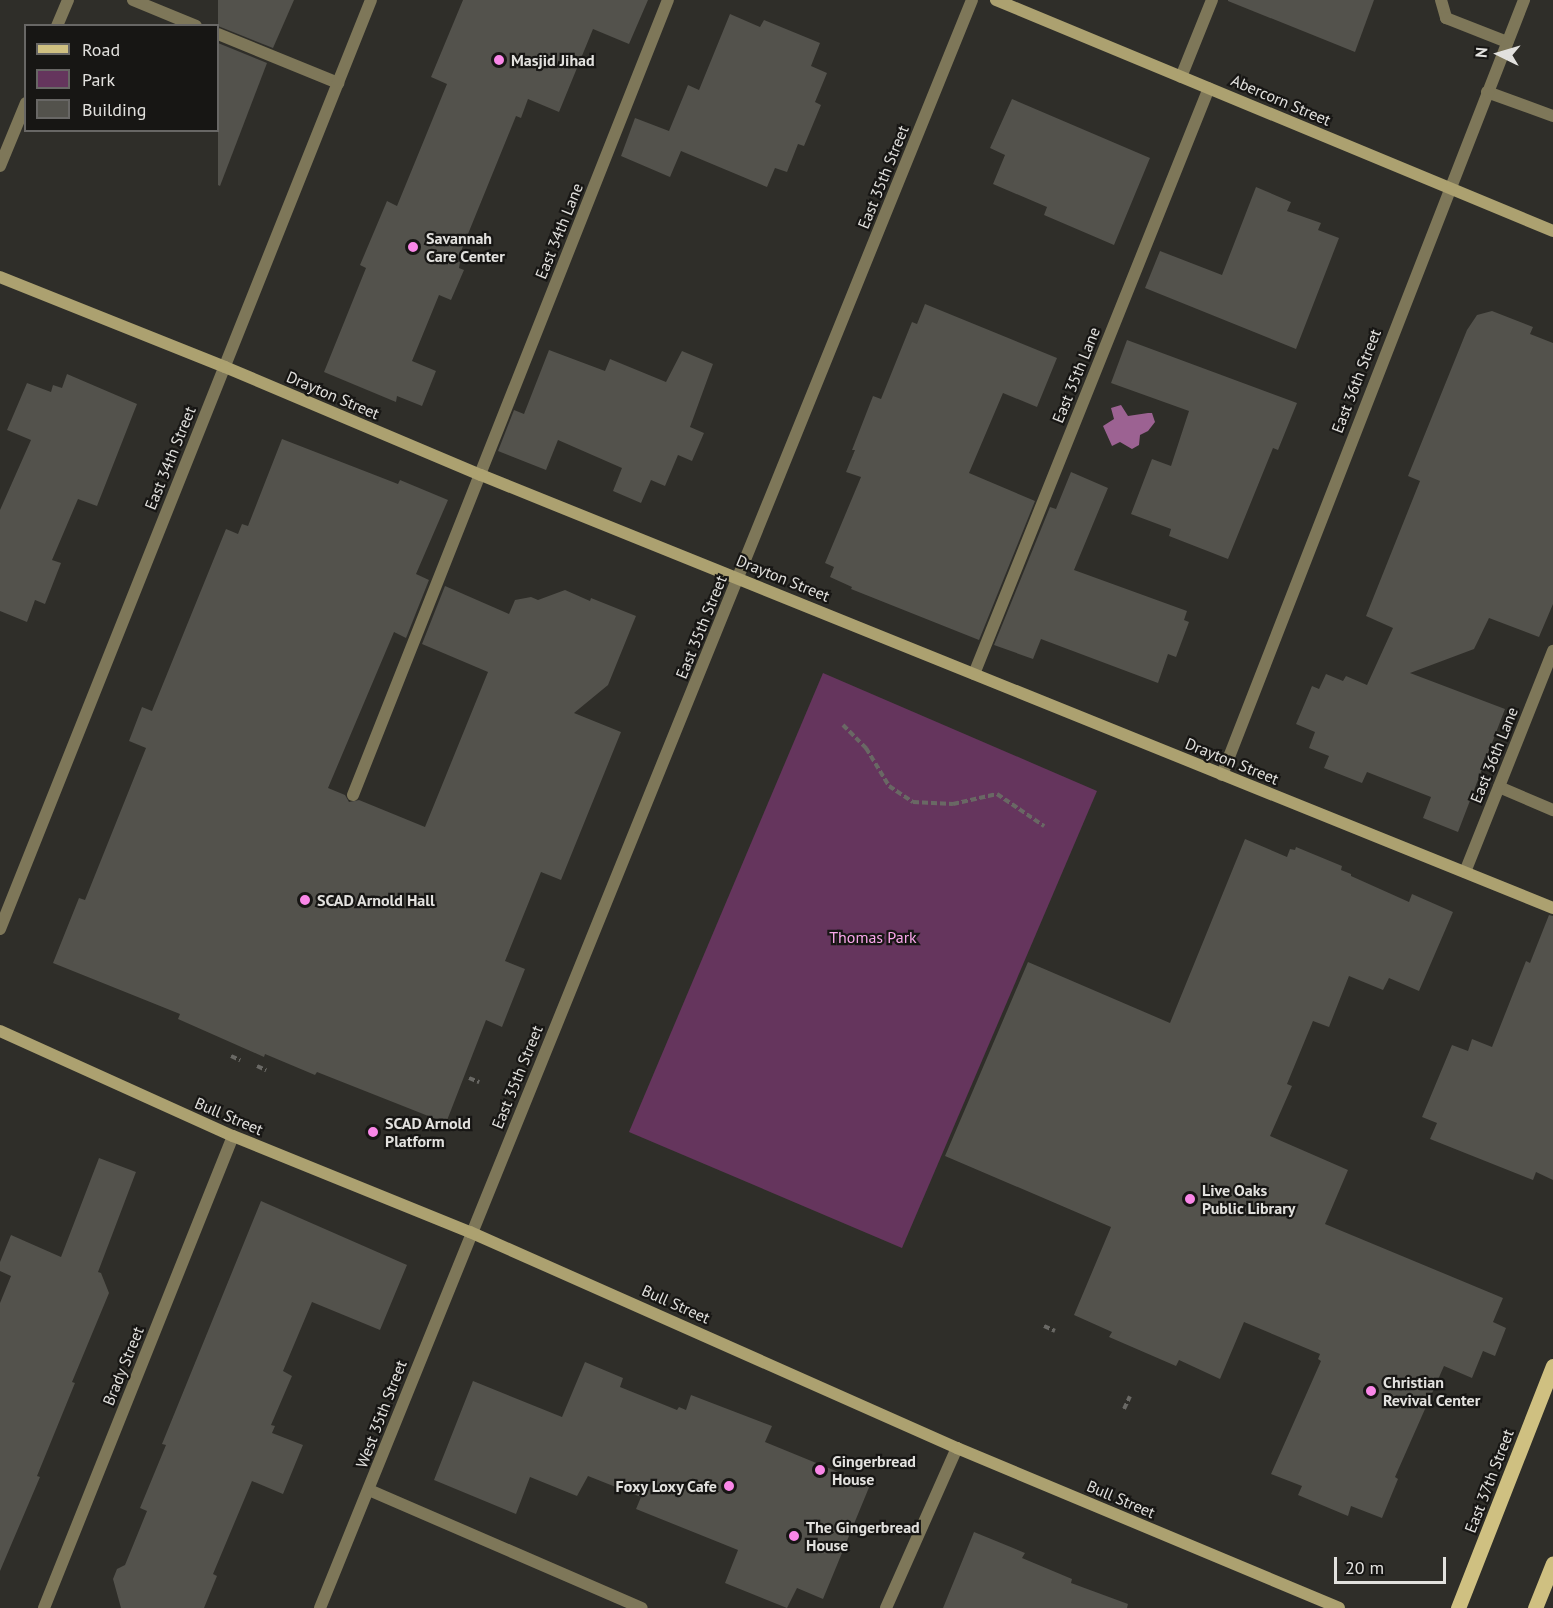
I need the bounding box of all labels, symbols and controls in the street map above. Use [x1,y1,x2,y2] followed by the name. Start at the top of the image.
[24,24,219,132] legend
[1469,24,1529,84] north arrow
[82,38,120,61] text: Road
[1471,46,1491,59] text: N
[511,50,595,70] place label: Masjid Jihad
[492,53,506,67] marker: Masjid Jihad
[82,68,115,91] text: Park
[1228,70,1334,130] street label: Abercorn Street
[82,98,146,121] text: Building
[854,123,912,231] street label: East 35th Street
[531,180,587,282] street label: East 34th Lane
[426,228,505,266] place label: Savannah Care Center
[404,238,422,256] marker: Savannah Care Center
[1048,324,1104,426] street label: East 35th Lane
[1327,326,1385,436] street label: East 36th Street
[284,367,382,423] street label: Drayton Street
[141,404,199,512] street label: East 34th Street
[734,551,832,605] street label: Drayton Street
[672,573,730,681] street label: East 35th Street
[1466,704,1522,806] street label: East 36th Lane
[1183,734,1281,788] street label: Drayton Street
[317,890,436,910] place label: SCAD Arnold Hall
[298,893,312,907] marker: SCAD Arnold Hall
[829,927,917,947] park label: Thomas Park
[488,1023,546,1131] street label: East 35th Street
[192,1093,266,1139] street label: Bull Street
[385,1113,472,1151] place label: SCAD Arnold Platform
[366,1125,380,1139] marker: SCAD Arnold Platform
[1202,1180,1296,1218] place label: Live Oaks Public Library
[1183,1192,1197,1206] marker: Live Oaks Public Library
[639,1280,713,1328] street label: Bull Street
[98,1323,148,1409] street label: Brady Street
[352,1357,410,1471] street label: West 35th Street
[1383,1372,1480,1410] place label: Christian Revival Center
[1364,1384,1378,1398] marker: Christian Revival Center
[1460,1427,1518,1535] street label: East 37th Street
[832,1451,916,1489] place label: Gingerbread House
[813,1463,827,1477] marker: Gingerbread House
[614,1476,717,1496] place label: Foxy Loxy Cafe
[1084,1476,1158,1522] street label: Bull Street
[722,1479,736,1493] marker: Foxy Loxy Cafe
[806,1517,920,1555] place label: The Gingerbread House
[787,1529,801,1543] marker: The Gingerbread House
[1337,1545,1450,1583] scale bar
[1345,1556,1384,1579] text: 20 m

